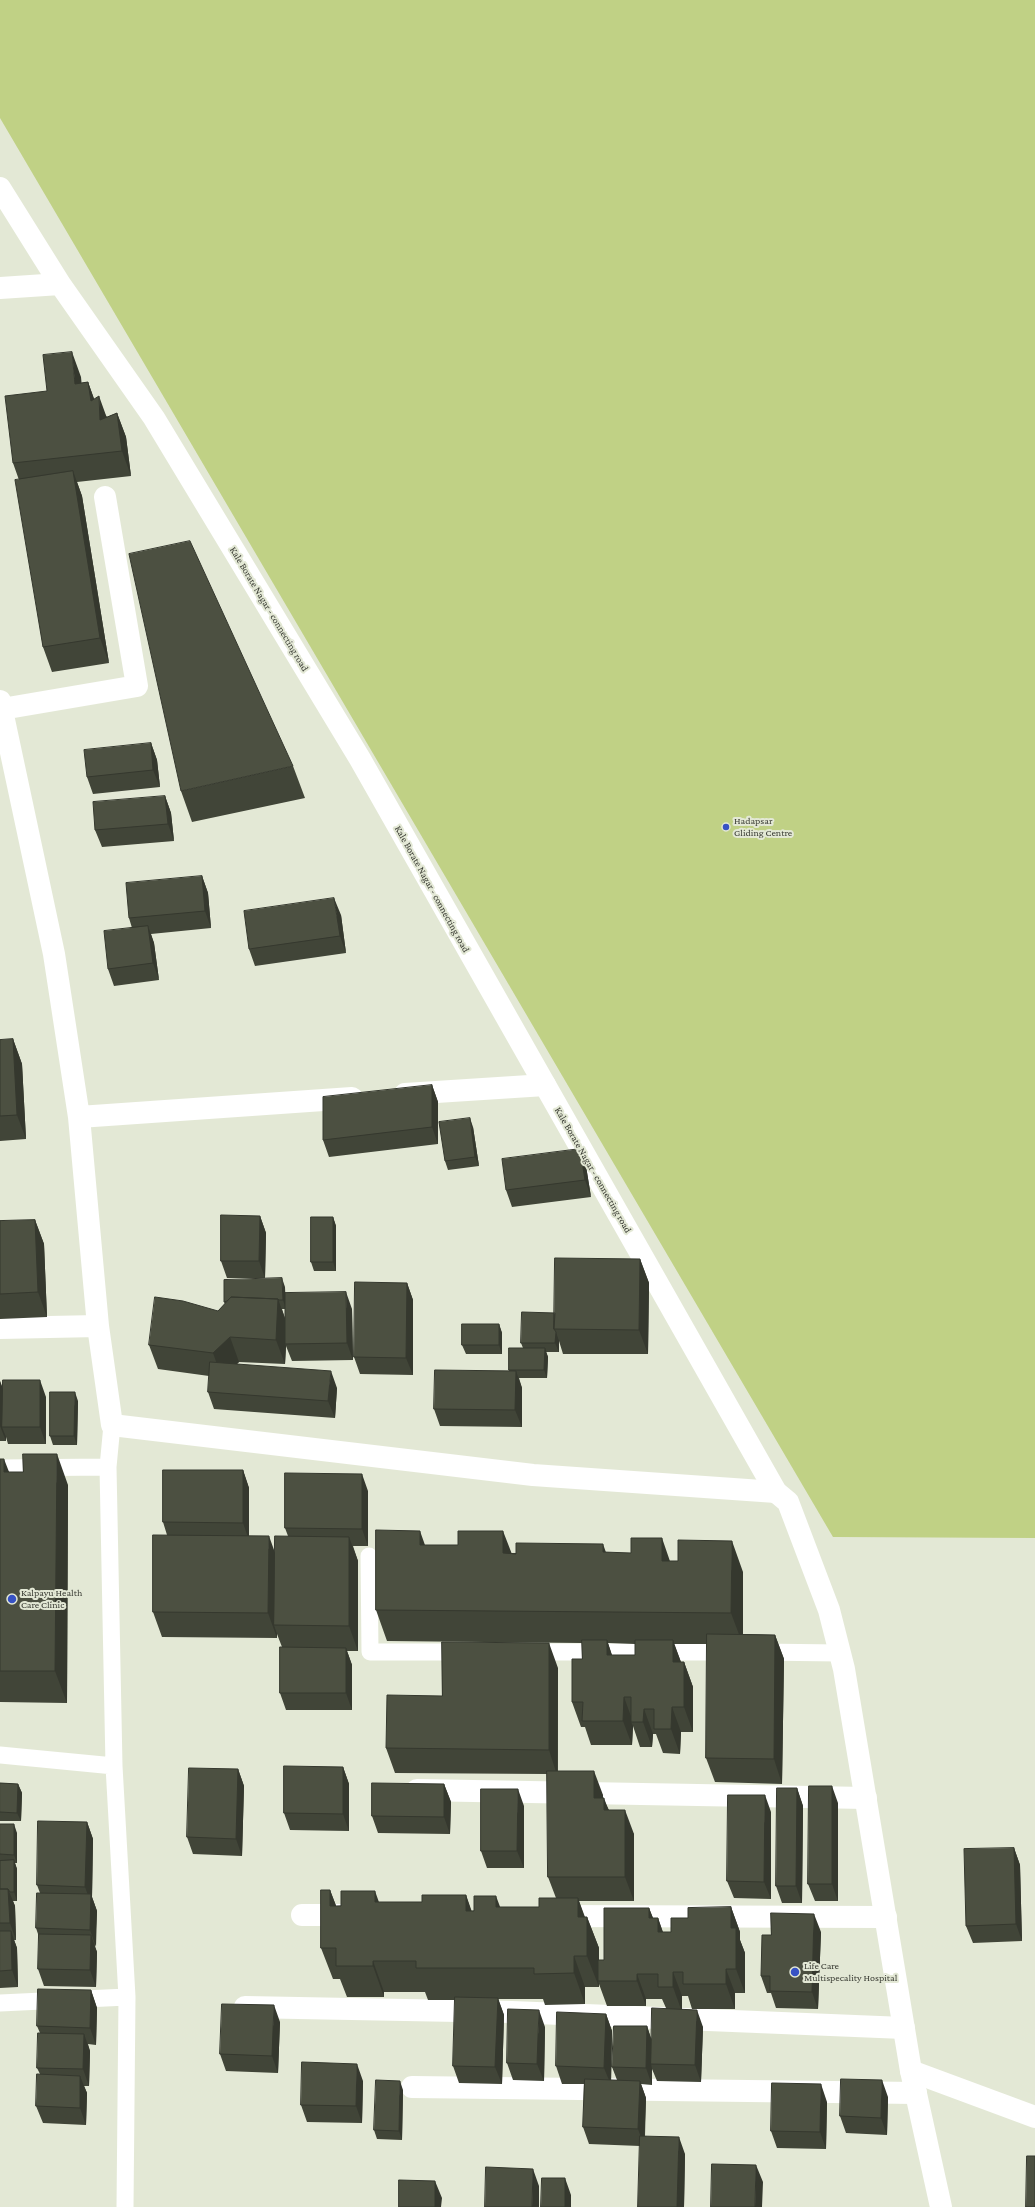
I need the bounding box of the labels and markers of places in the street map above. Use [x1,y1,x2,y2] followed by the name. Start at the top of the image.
[734,815,792,838] place label: Hadapsar Gliding Centre
[721,822,731,832] marker: Hadapsar Gliding Centre
[21,1587,82,1610] place label: Kalpayu Health Care Clinic
[6,1593,18,1605] marker: Kalpayu Health Care Clinic
[804,1960,897,1984] place label: Life Care Multispecality Hospital
[789,1966,801,1978] marker: Life Care Multispecality Hospital

